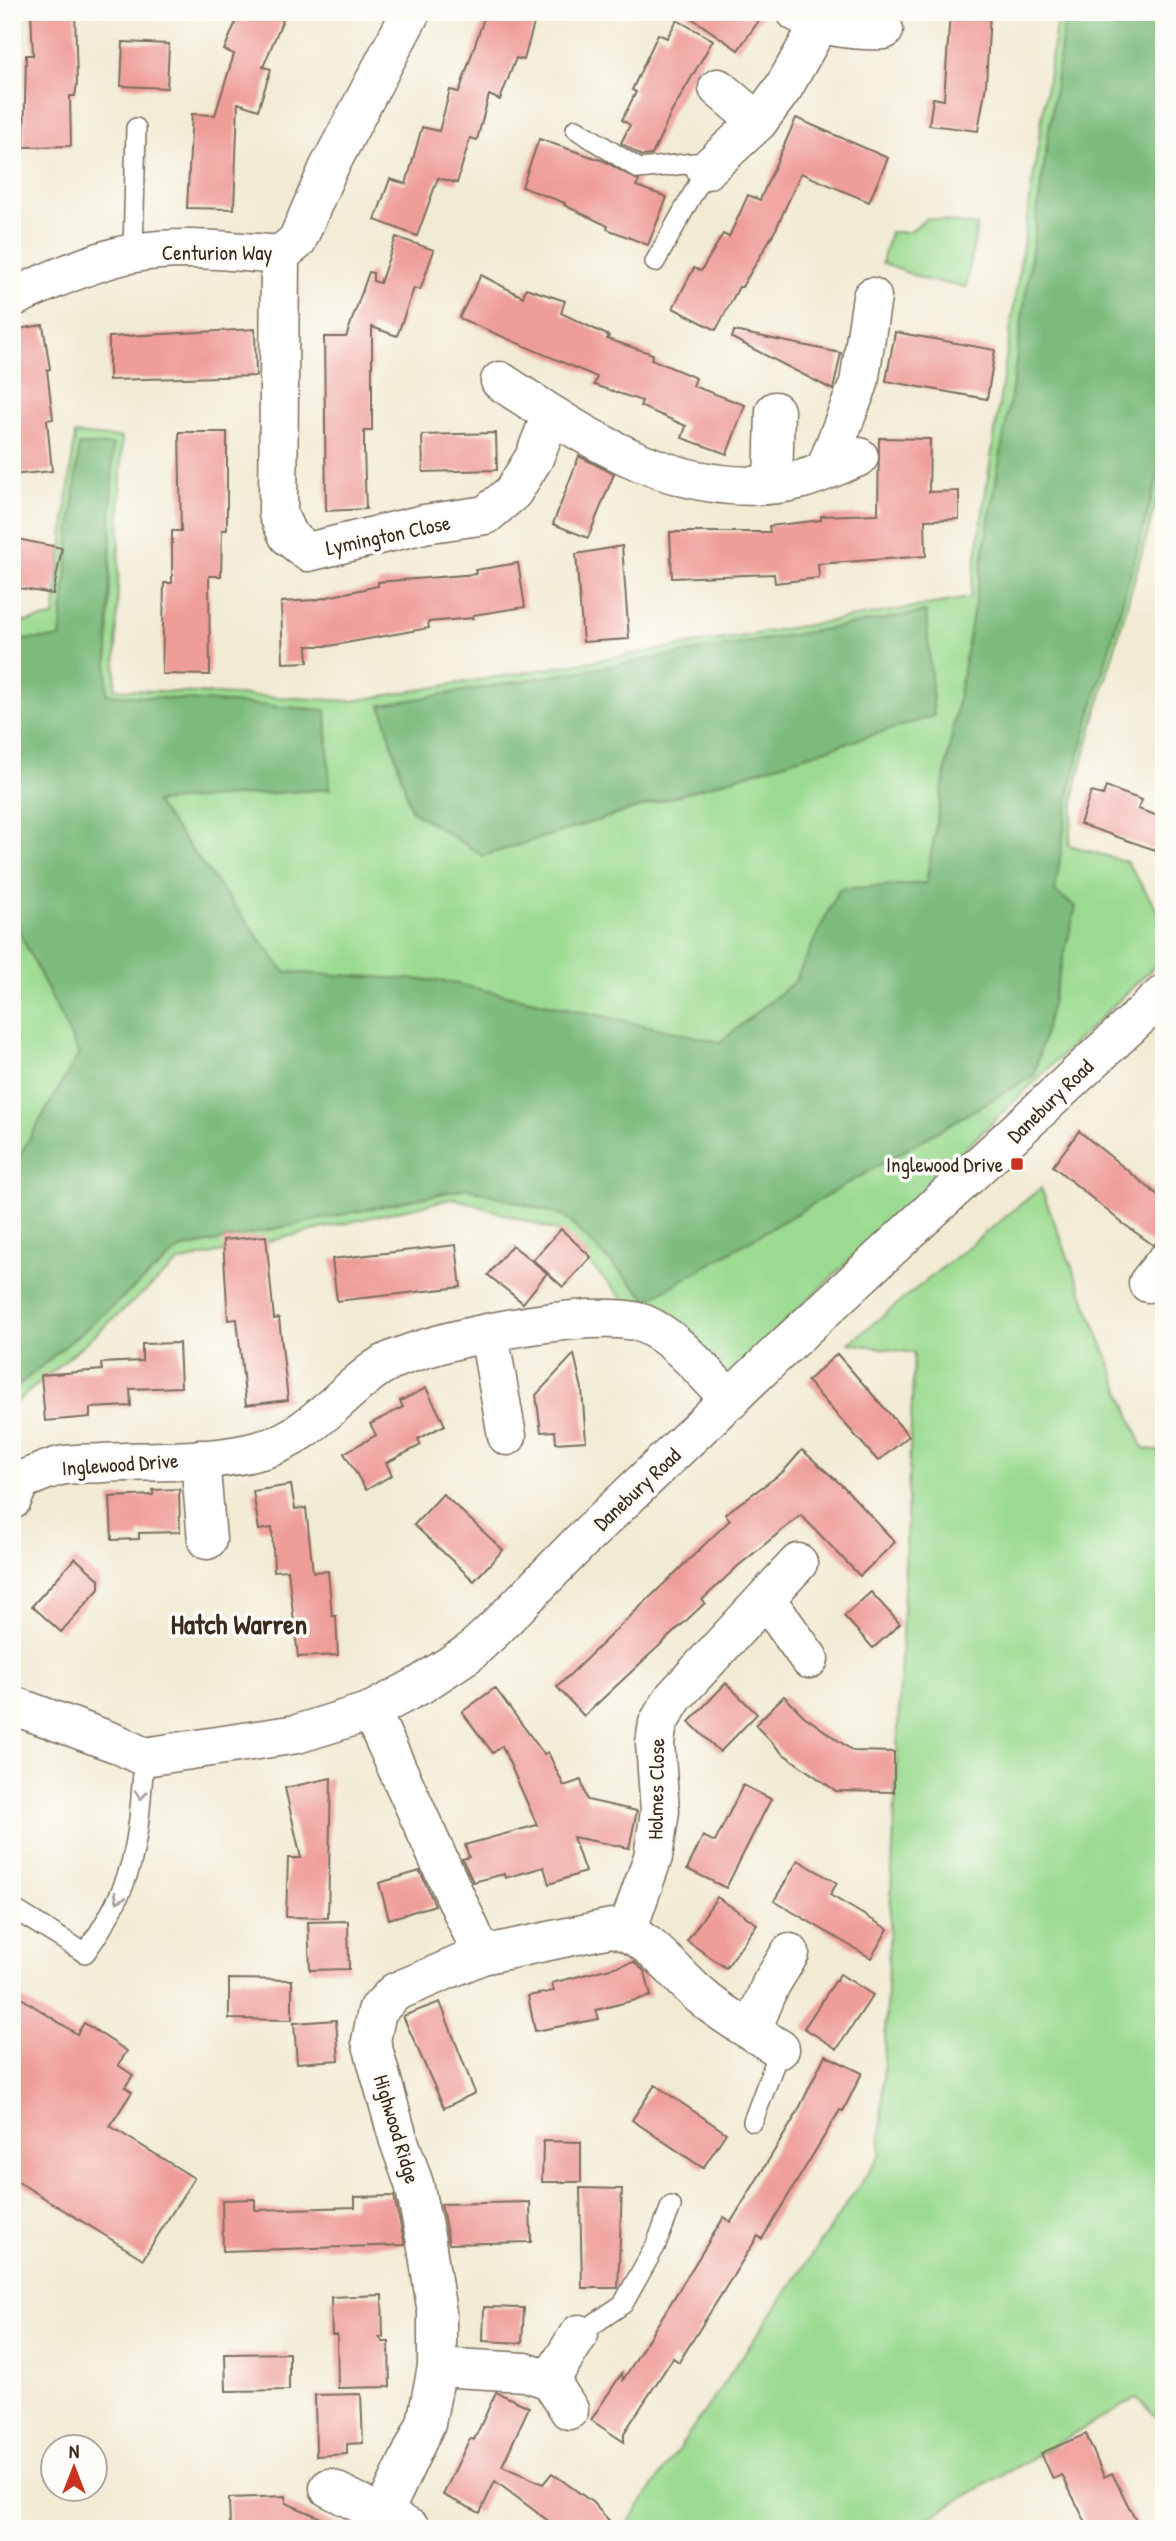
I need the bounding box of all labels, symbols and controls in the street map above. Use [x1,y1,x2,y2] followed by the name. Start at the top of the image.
[162,238,272,267] street label: Centurion Way
[323,508,453,562] street label: Lymington Close
[1001,1053,1099,1149] street label: Danebury Road
[886,1150,1003,1179] place label: Inglewood Drive
[1009,1156,1025,1172] marker: Inglewood Drive
[587,1441,687,1537] street label: Danebury Road
[61,1445,179,1483] street label: Inglewood Drive
[171,1605,307,1643] district label: Hatch Warren
[641,1738,671,1840] street label: Holmes Close
[134,1790,149,1801] one-way arrow
[114,1891,128,1903] one-way arrow
[367,2071,427,2187] street label: Highwood Ridge
[38,2432,108,2502] north arrow
[69,2438,79,2464] text: N

